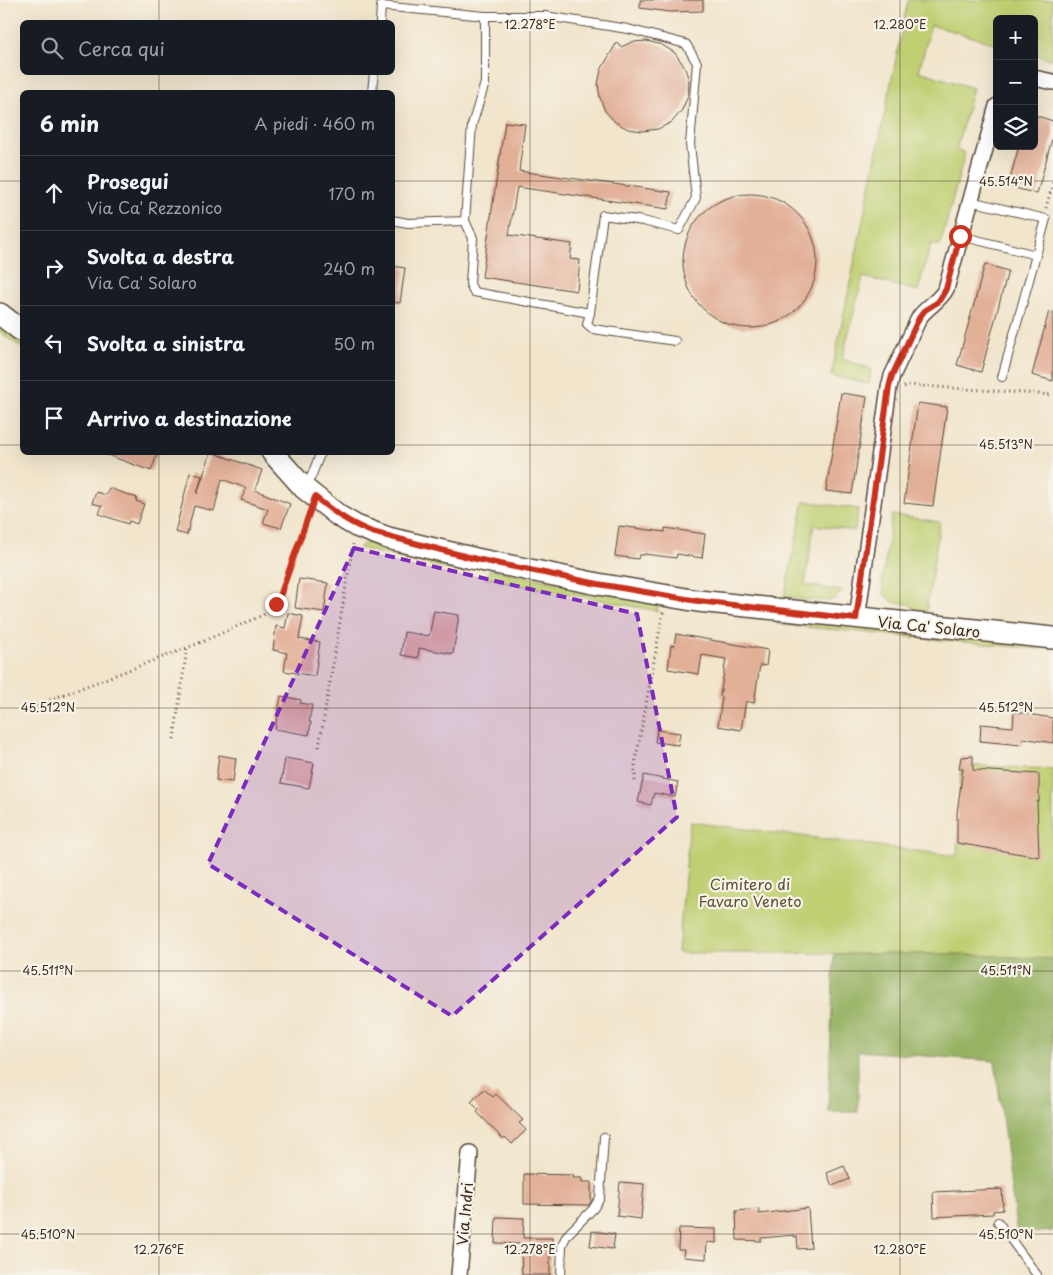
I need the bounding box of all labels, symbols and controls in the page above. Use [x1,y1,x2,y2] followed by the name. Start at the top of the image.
[504,15,556,33] text: 12.278°E
[874,15,926,33] text: 12.280°E
[993,15,1038,150] map controls
[993,15,1038,60] button: +
[20,20,395,75] search box
[38,34,66,62] icon: search
[78,34,165,62] text: Cerca qui
[993,60,1038,105] button: −
[993,105,1038,150] button: layers
[40,107,99,139] text: 6 min
[254,111,375,135] text: A piedi · 460 m
[87,167,169,195] text: Prosegui
[979,172,1033,190] text: 45.514°N
[40,179,68,207] icon: ahead
[329,181,375,205] text: 170 m
[87,195,222,219] text: Via Ca' Rezzonico
[949,225,972,248] route start
[87,242,234,270] text: Svolta a destra
[40,254,68,282] icon: right
[323,256,375,280] text: 240 m
[87,270,197,294] text: Via Ca' Solaro
[40,329,68,357] icon: left
[87,329,245,357] text: Svolta a sinistra
[334,331,375,355] text: 50 m
[40,404,68,432] icon: arrive
[87,404,292,432] text: Arrivo a destinazione
[979,435,1033,453] text: 45.513°N
[265,593,288,616] route end
[877,609,981,643] street label: Via Ca' Solaro
[21,698,75,716] text: 45.512°N
[979,698,1033,716] text: 45.512°N
[699,872,801,912] park label: Cimitero di Favaro Veneto
[23,961,73,979] text: 45.511°N
[981,961,1031,979] text: 45.511°N
[450,1182,478,1246] street label: Via Indri
[21,1225,75,1243] text: 45.510°N
[979,1225,1033,1243] text: 45.510°N
[134,1240,184,1258] text: 12.276°E
[504,1240,556,1258] text: 12.278°E
[874,1240,926,1258] text: 12.280°E

